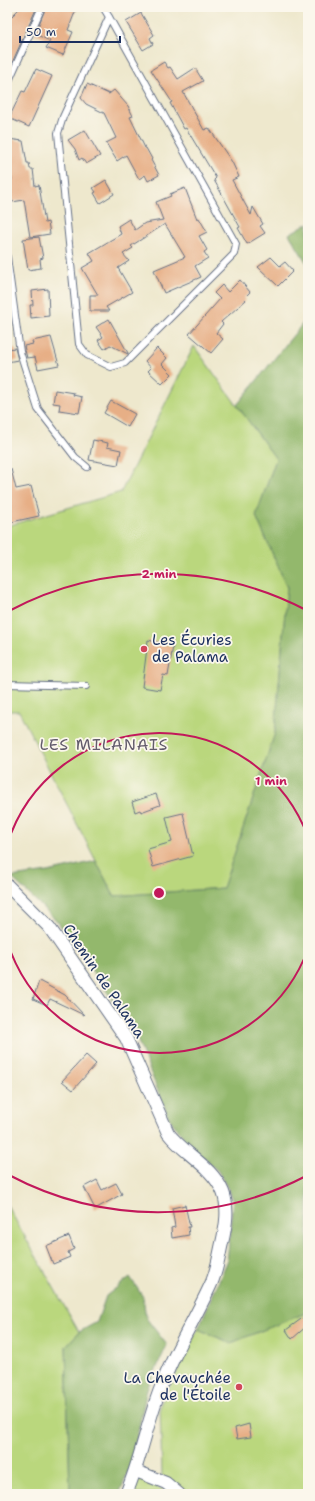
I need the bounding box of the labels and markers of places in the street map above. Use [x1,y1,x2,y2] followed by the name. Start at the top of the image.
[152,629,232,667] place label: Les Écuries de Palama
[139,644,149,654] marker: Les Écuries de Palama
[152,886,166,900] centre of rings
[123,1368,231,1405] place label: La Chevauchée de l'Étoile
[234,1382,244,1392] marker: La Chevauchée de l'Étoile

